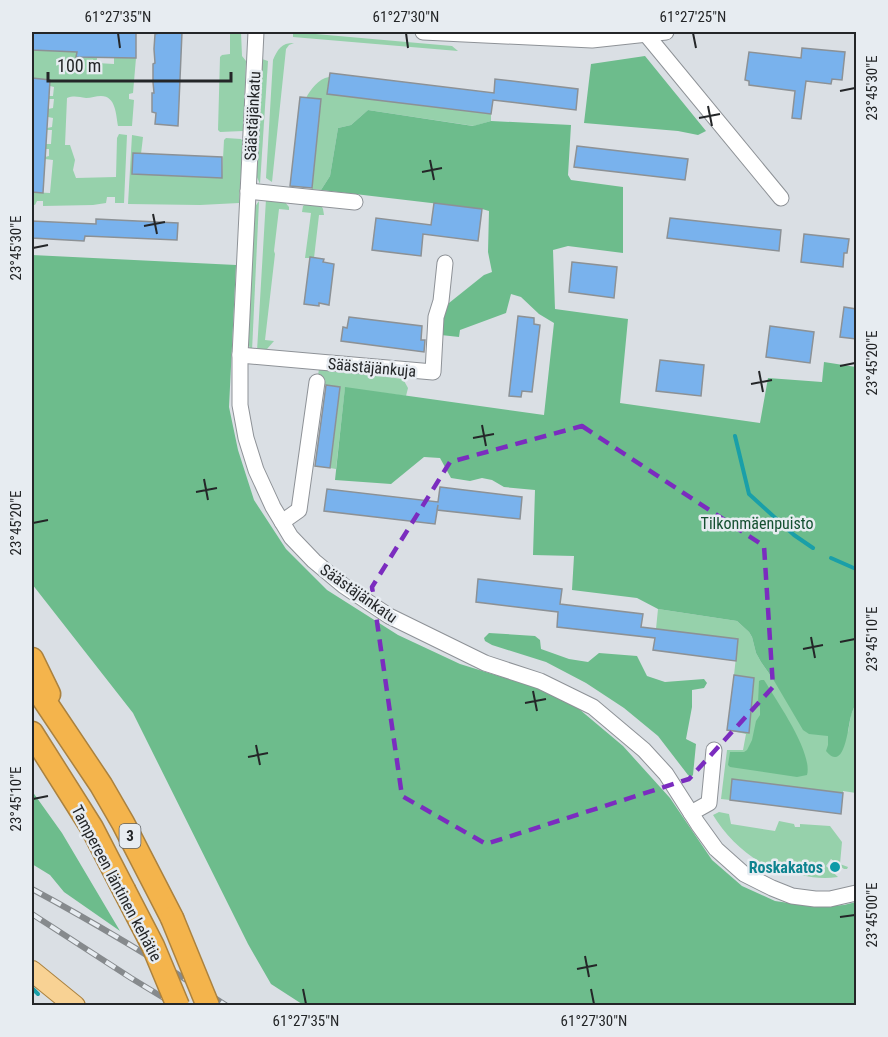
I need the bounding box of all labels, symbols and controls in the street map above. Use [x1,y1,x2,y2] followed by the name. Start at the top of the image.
[85,8,151,26] text: 61°27'35"N
[373,8,439,26] text: 61°27'30"N
[660,8,726,26] text: 61°27'25"N
[48,45,231,83] scale bar
[57,55,101,76] text: 100 m
[863,56,881,120] text: 23°45'30"E
[241,71,264,161] street label: Säästäjänkatu
[7,216,25,280] text: 23°45'30"E
[863,331,881,395] text: 23°45'20"E
[327,354,417,381] street label: Säästäjänkuja
[7,491,25,555] text: 23°45'20"E
[701,514,813,533] park label: Tilkonmäenpuisto
[317,560,401,627] street label: Säästäjänkatu
[863,607,881,671] text: 23°45'10"E
[7,767,25,831] text: 23°45'10"E
[67,802,166,964] street label: Tampereen läntinen kehätie
[120,824,140,848] road number: 3
[749,858,823,877] place label: Roskakatos
[828,860,842,874] marker: Roskakatos
[863,883,881,947] text: 23°45'00"E
[273,1012,339,1030] text: 61°27'35"N
[561,1012,627,1030] text: 61°27'30"N

